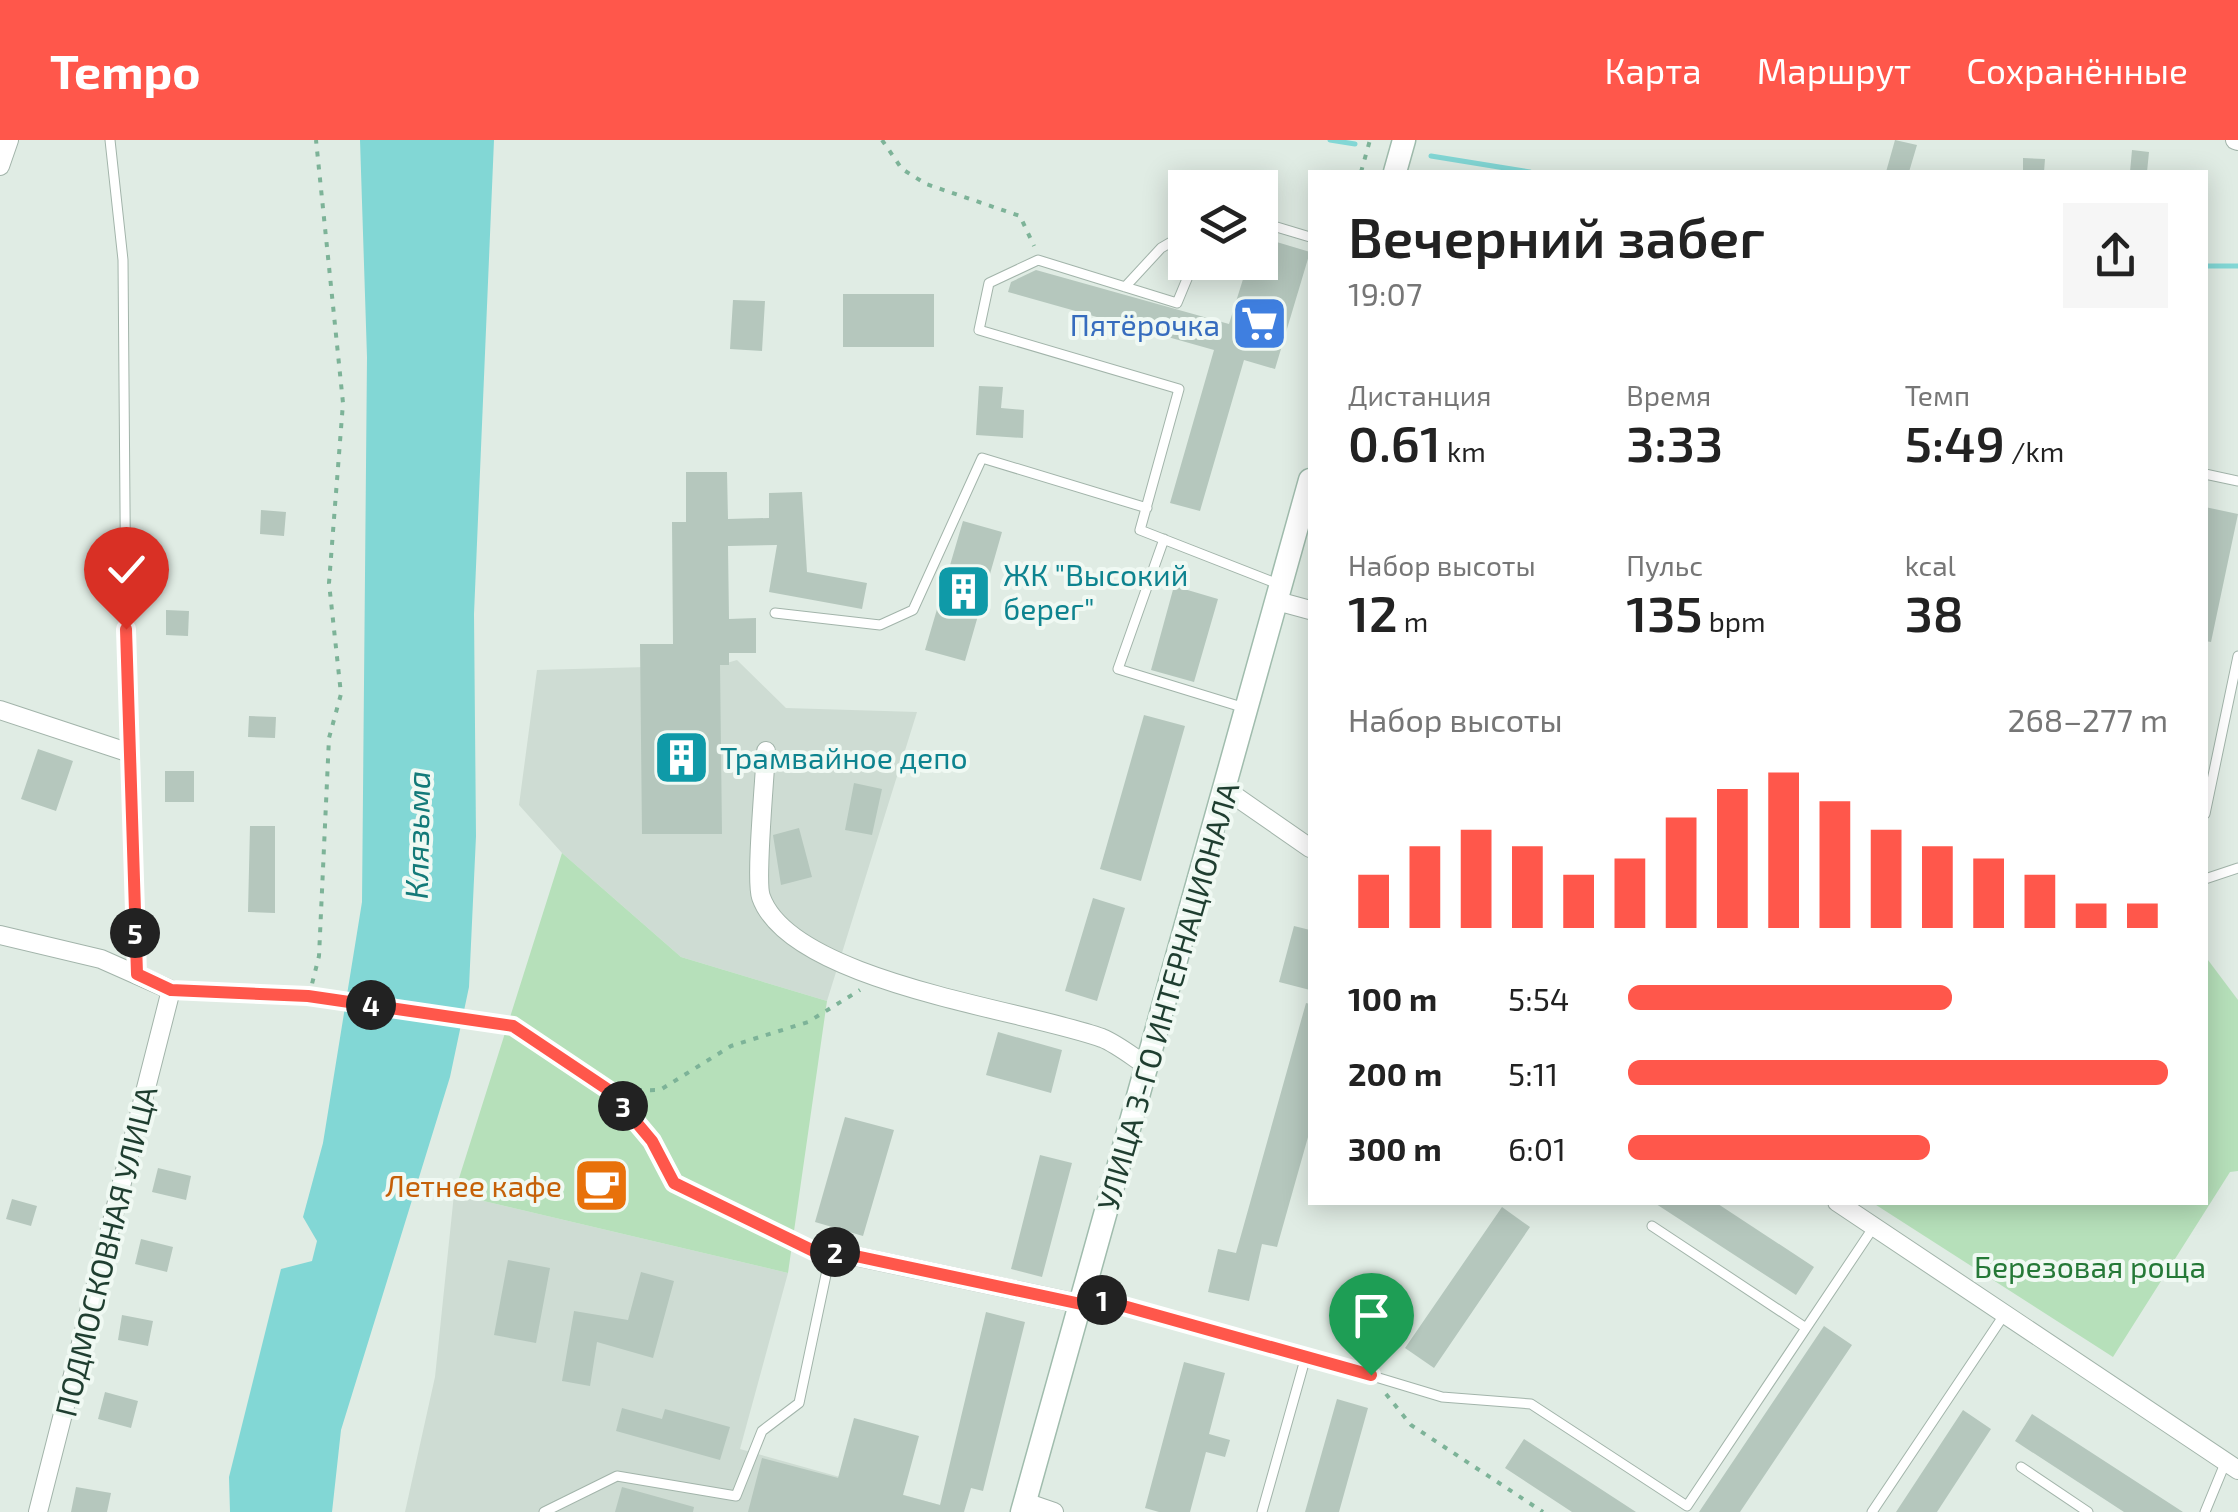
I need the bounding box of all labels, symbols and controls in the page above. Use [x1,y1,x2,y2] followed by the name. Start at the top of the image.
[50,41,201,99] text: Tempo
[1604,49,1702,91] text: Карта
[1757,49,1911,91] text: Маршрут
[1966,49,2188,91] text: Сохранённые
[1168,170,1278,280] map controls
[1168,170,1278,280] button: layers
[1348,203,1765,269] text: Вечерний забег
[2063,203,2168,308] button: share
[1348,274,1422,312] text: 19:07
[1229,294,1289,354] supermarket icon: Пятёрочка
[1070,306,1220,342] place label: Пятёрочка
[1348,378,1491,412] text: Дистанция
[1626,378,1711,412] text: Время
[1905,378,1970,412] text: Темп
[1348,412,1441,472] text: 0.61
[1626,412,1723,472] text: 3:33
[1905,412,2005,472] text: 5:49
[1441,434,1486,468] text: km
[2005,434,2064,468] text: /km
[84,527,169,630] pin
[99,542,154,597] icon: check
[1348,548,1536,582] text: Набор высоты
[1626,548,1703,582] text: Пульс
[1905,548,1956,582] text: kcal
[1003,556,1188,626] place label: ЖК "Высокий берег"
[934,561,994,621] building icon: ЖК "Высокий берег"
[1348,582,1398,642] text: 12
[1626,582,1703,642] text: 135
[1905,582,1964,642] text: 38
[1398,604,1428,638] text: m
[1703,604,1766,638] text: bpm
[1348,700,1563,738] text: Набор высоты
[2007,700,2168,738] text: 268–277 m
[651,727,711,787] building icon: Трамвайное депо
[720,739,968,775] place label: Трамвайное депо
[396,770,436,900] water label: Клязьма
[1089,777,1246,1214] street label: УЛИЦА 3-ГО ИНТЕРНАЦИОНАЛА
[110,908,160,958] pin: 5
[127,916,143,950] text: 5
[1348,979,1437,1017] text: 100 m
[1508,979,1570,1017] text: 5:54
[346,980,396,1030] pin: 4
[362,988,380,1022] text: 4
[1348,1054,1442,1092] text: 200 m
[1508,1054,1558,1092] text: 5:11
[598,1081,648,1131] pin: 3
[47,1082,164,1420] street label: ПОДМОСКОВНАЯ УЛИЦА
[615,1089,631,1123] text: 3
[1348,1129,1442,1167] text: 300 m
[1508,1129,1566,1167] text: 6:01
[571,1155,631,1215] cafe icon: Летнее кафе
[385,1167,562,1203] place label: Летнее кафе
[810,1227,860,1277] pin: 2
[827,1235,843,1269] text: 2
[1974,1248,2206,1284] park label: Березовая роща
[1329,1273,1414,1376] pin
[1077,1275,1127,1325] pin: 1
[1096,1283,1108,1317] text: 1
[1344,1288,1399,1343] icon: arrive

